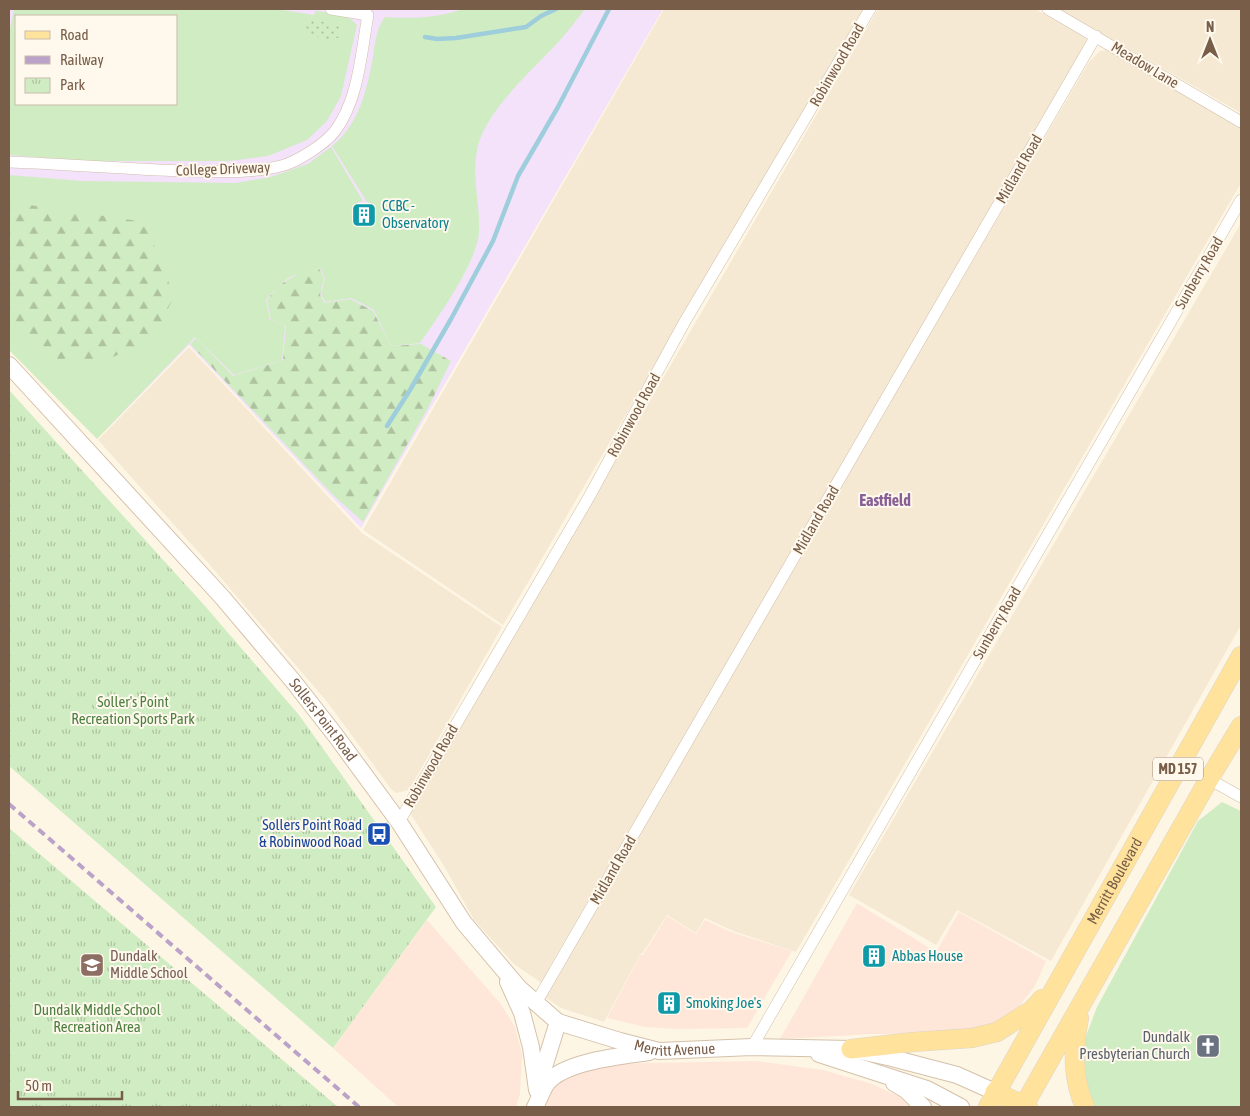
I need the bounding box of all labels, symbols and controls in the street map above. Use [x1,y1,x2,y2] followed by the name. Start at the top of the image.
[15,15,178,105] legend
[1185,15,1235,65] north arrow
[1206,19,1214,35] text: N
[806,20,867,109] street label: Robinwood Road
[60,26,89,43] text: Road
[1108,38,1182,91] street label: Meadow Lane
[60,51,104,68] text: Railway
[60,76,85,93] text: Park
[992,131,1045,206] street label: Midland Road
[176,158,270,179] street label: College Driveway
[382,197,449,231] place label: CCBC - Observatory
[351,202,377,228] building icon: CCBC - Observatory
[1171,234,1226,312] street label: Sunberry Road
[604,370,664,460] street label: Robinwood Road
[789,482,842,557] street label: Midland Road
[859,491,911,509] district label: Eastfield
[969,584,1024,662] street label: Sunberry Road
[286,675,361,764] street label: Sollers Point Road
[71,693,195,727] park label: Soller's Point Recreation Sports Park
[400,721,461,810] street label: Robinwood Road
[1153,758,1203,781] road number: MD 157
[259,816,362,850] place label: Sollers Point Road & Robinwood Road
[366,821,392,847] bus stop icon: Sollers Point Road & Robinwood Road
[586,832,639,907] street label: Midland Road
[1083,835,1145,927] street label: Merritt Boulevard
[861,943,887,969] building icon: Abbas House
[110,947,188,981] place label: Dundalk Middle School
[892,947,963,964] place label: Abbas House
[79,952,105,978] school or university icon: Dundalk Middle School
[656,990,682,1016] building icon: Smoking Joe's
[686,994,762,1011] place label: Smoking Joe's
[33,1001,161,1035] park label: Dundalk Middle School Recreation Area
[1079,1028,1190,1062] place label: Dundalk Presbyterian Church
[1195,1033,1221,1059] church icon: Dundalk Presbyterian Church
[633,1036,716,1059] street label: Merritt Avenue
[18,1068,121,1100] scale bar
[25,1077,52,1094] text: 50 m

